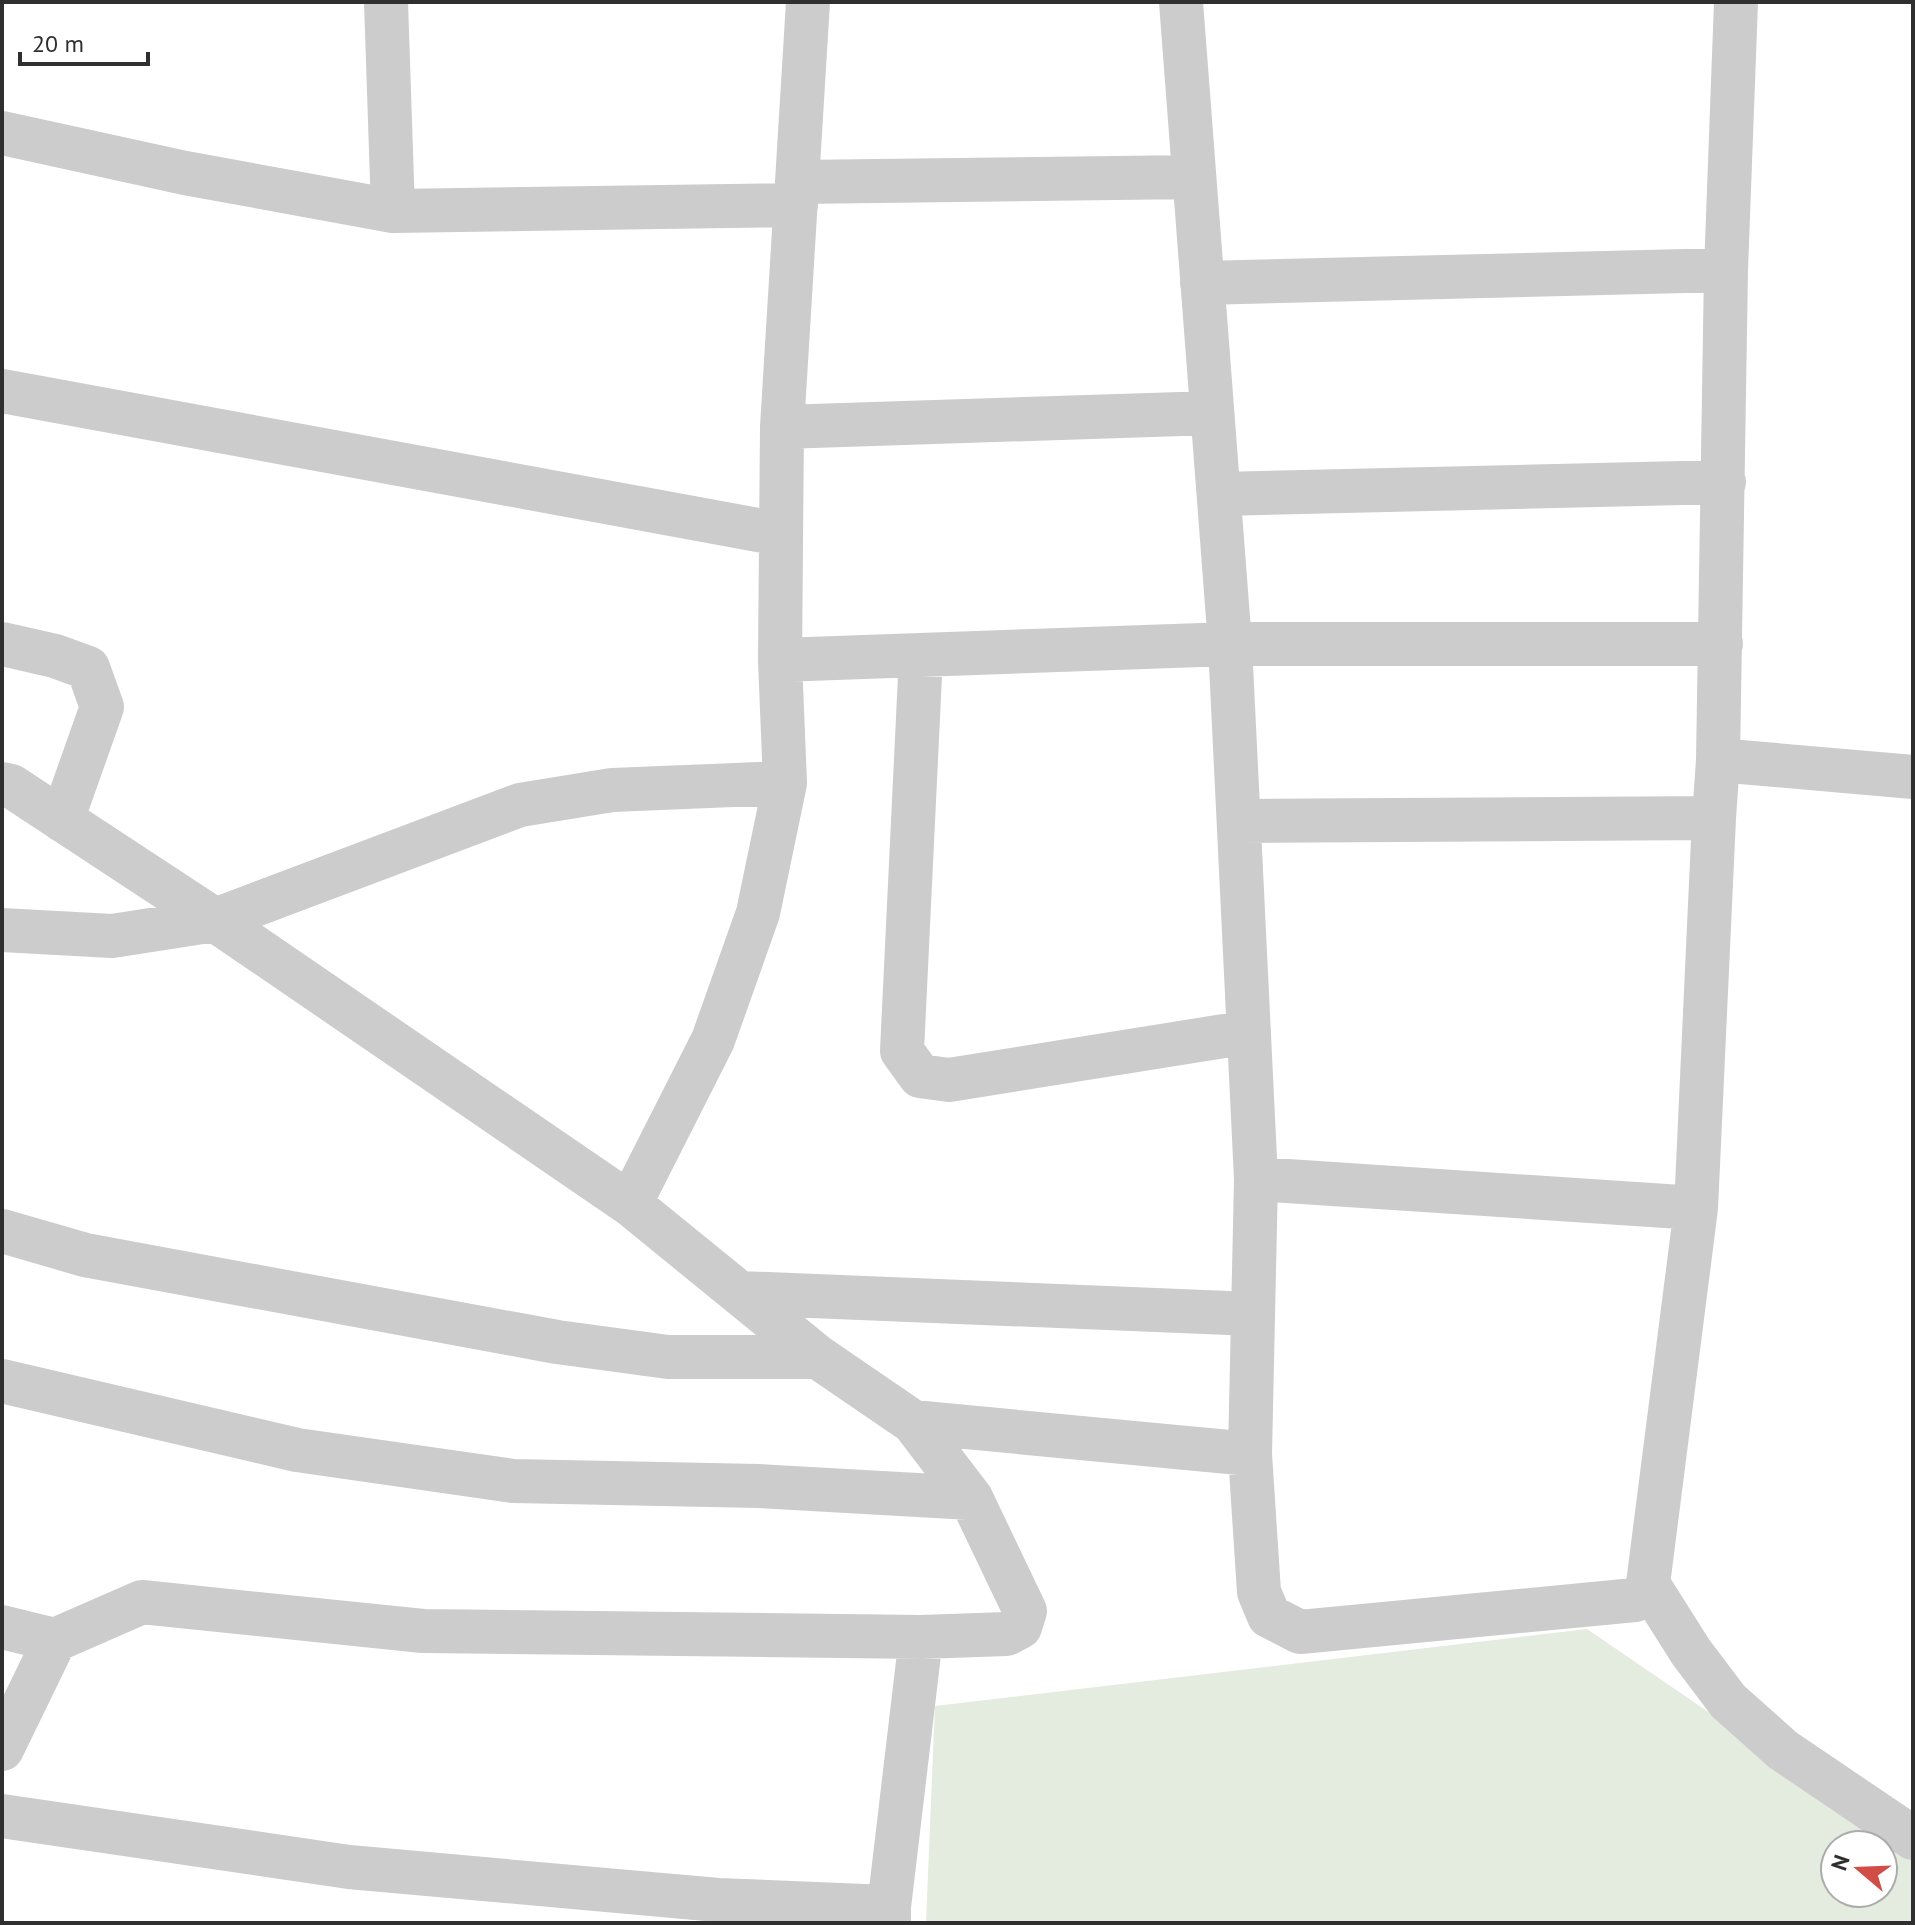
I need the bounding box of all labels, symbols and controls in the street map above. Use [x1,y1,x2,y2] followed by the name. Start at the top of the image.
[20,16,148,66] scale bar
[32,28,84,59] text: 20 m
[1819,1829,1899,1909] north arrow
[1824,1851,1856,1874] text: N

